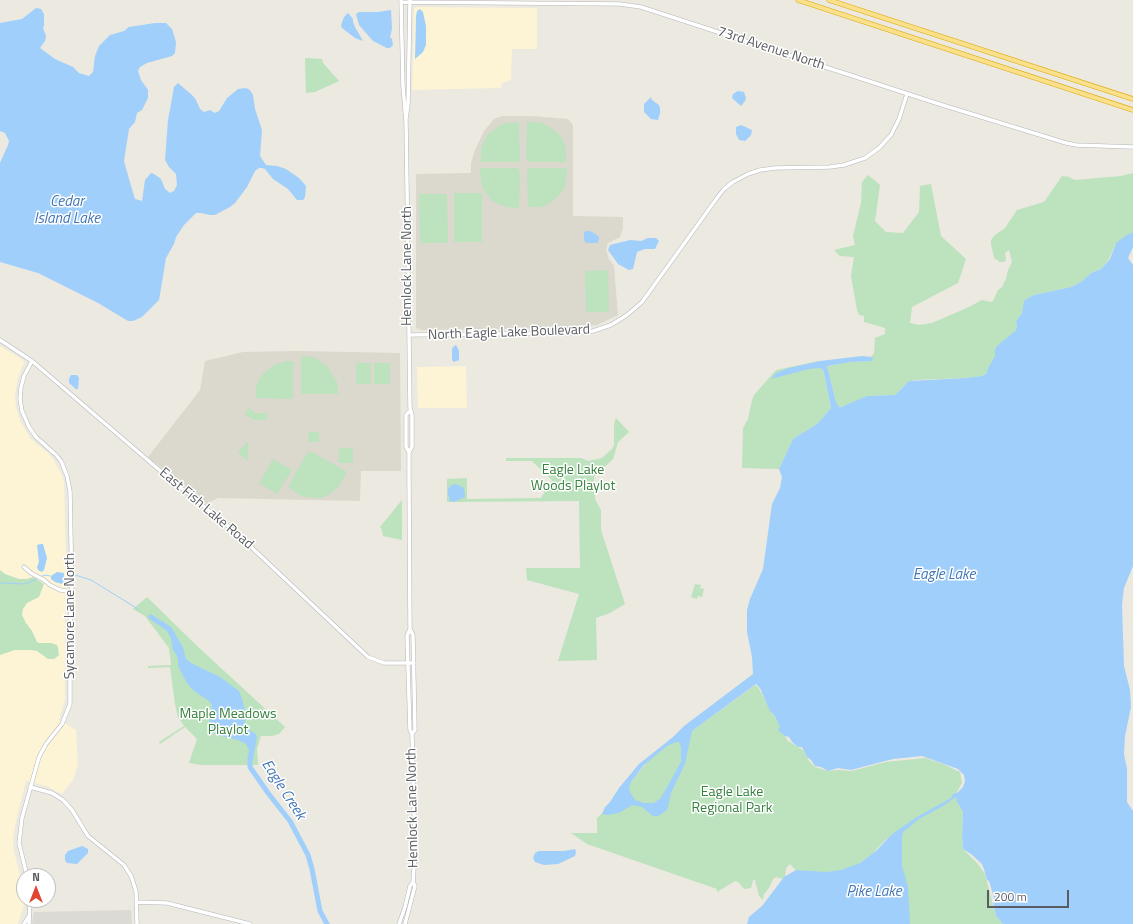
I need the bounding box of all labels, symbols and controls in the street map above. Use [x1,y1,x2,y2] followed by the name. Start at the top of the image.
[715,24,827,74] street label: 73rd Avenue North
[34,193,100,228] water label: Cedar Island Lake
[400,206,416,326] street label: Hemlock Lane North
[428,322,590,344] street label: North Eagle Lake Boulevard
[531,463,615,496] park label: Eagle Lake Woods Playlot
[156,465,256,553] street label: East Fish Lake Road
[63,553,79,679] street label: Sycamore Lane North
[913,566,975,584] water label: Eagle Lake
[179,707,277,740] park label: Maple Meadows Playlot
[404,748,422,868] street label: Hemlock Lane North
[257,757,309,823] water label: Eagle Creek
[692,785,772,818] park label: Eagle Lake Regional Park
[16,868,56,908] north arrow
[32,869,40,885] text: N
[989,882,1071,908] scale bar
[846,883,902,901] water label: Pike Lake
[994,887,1027,906] text: 200 m

